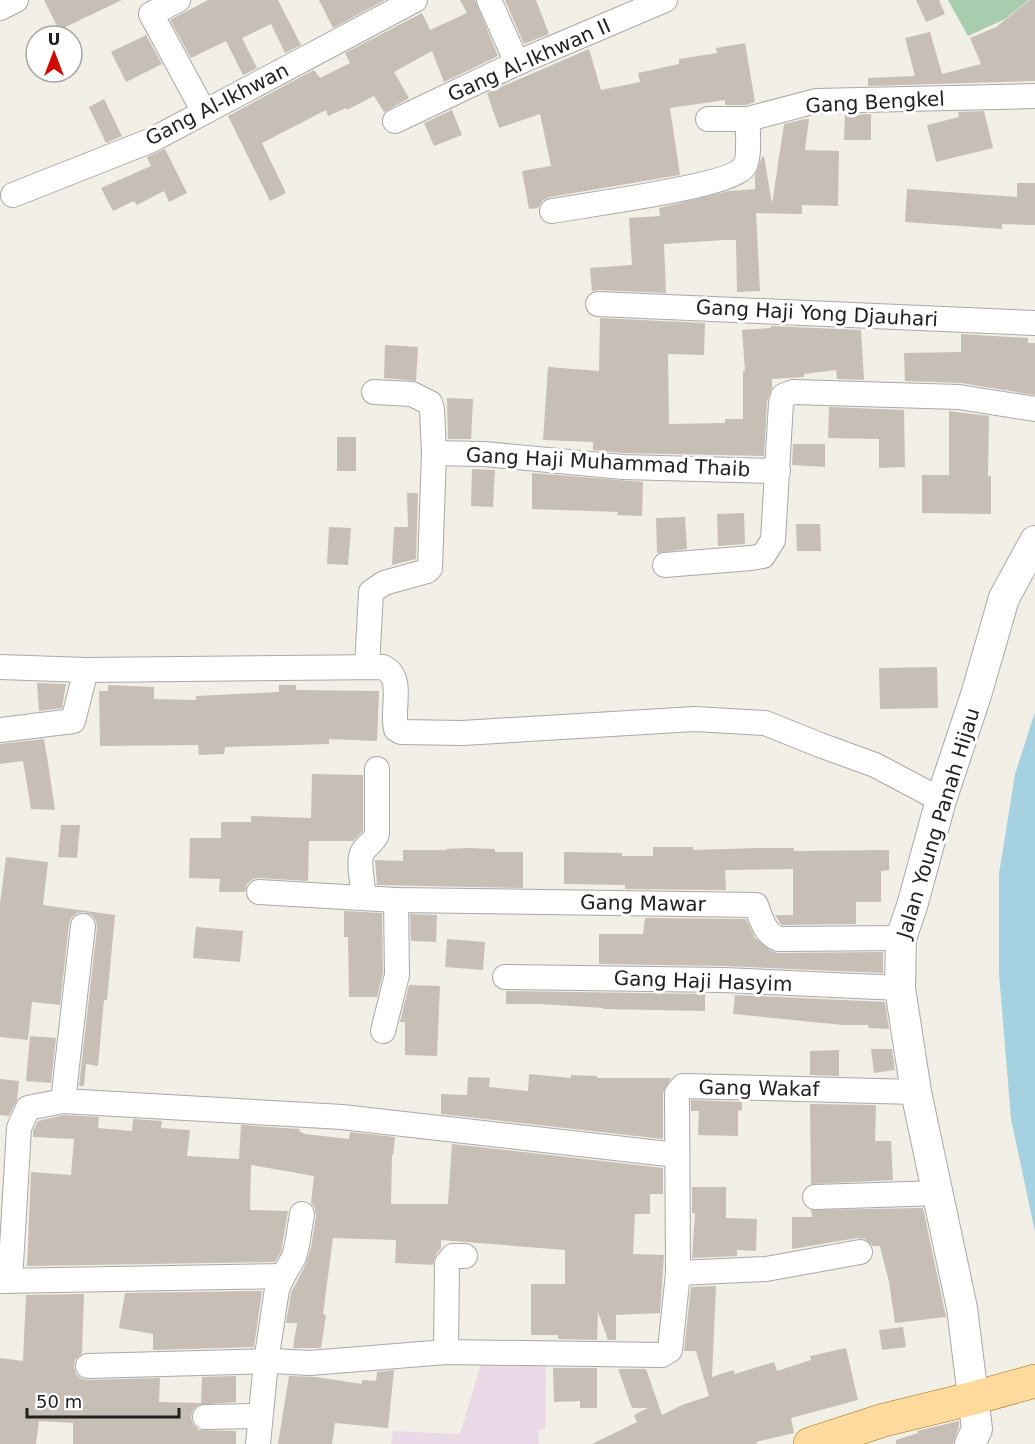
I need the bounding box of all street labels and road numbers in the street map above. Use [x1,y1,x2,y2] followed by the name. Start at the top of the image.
[444,13,614,107] street label: Gang Al-Ikhwan II
[141,58,293,150] street label: Gang Al-Ikhwan
[805,86,945,118] street label: Gang Bengkel
[695,295,939,331] street label: Gang Haji Yong Djauhari
[465,443,751,481] street label: Gang Haji Muhammad Thaib
[891,705,985,943] street label: Jalan Young Panah Hijau
[580,890,707,916] street label: Gang Mawar
[613,966,793,996] street label: Gang Haji Hasyim
[698,1075,821,1101] street label: Gang Wakaf

